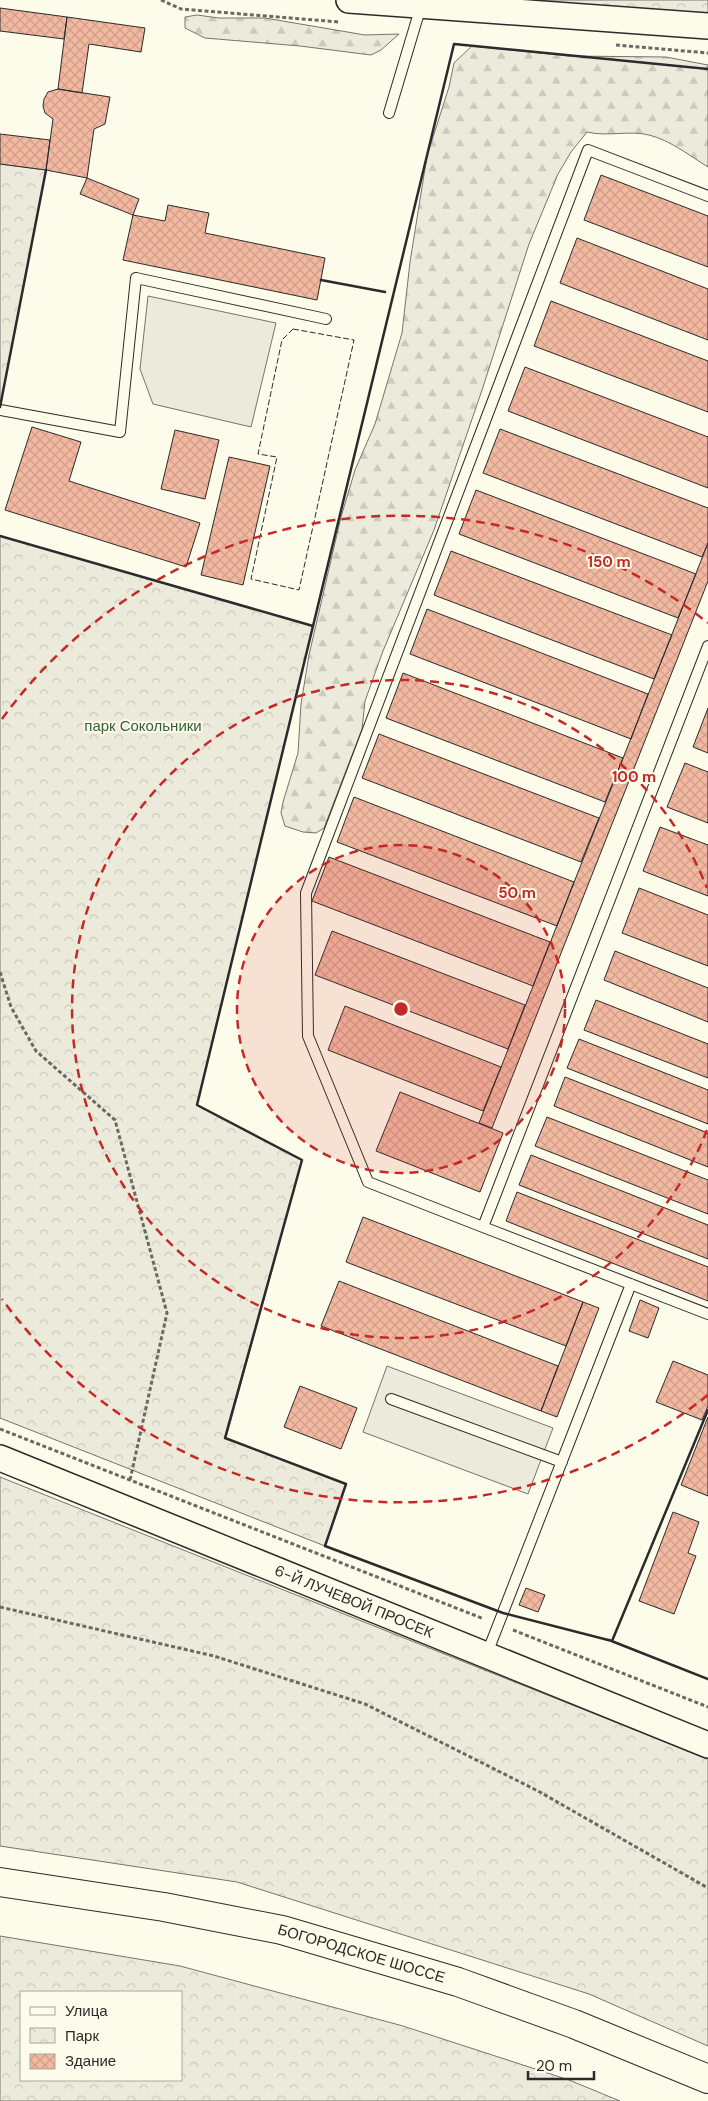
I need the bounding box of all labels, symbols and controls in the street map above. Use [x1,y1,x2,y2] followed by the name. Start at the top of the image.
[588,552,631,572] text: 150 m
[84,716,202,736] park label: парк Сокольники
[612,767,656,787] text: 100 m
[498,883,536,903] text: 50 m
[392,1000,410,1018] centre of rings
[272,1560,437,1643] street label: 6-Й ЛУЧЕВОЙ ПРОСЕК
[275,1919,448,1988] street label: БОГОРОДСКОЕ ШОССЕ
[20,1991,182,2081] legend
[65,2001,108,2021] text: Улица
[65,2026,99,2046] text: Парк
[528,2048,594,2080] scale bar
[65,2051,116,2071] text: Здание
[536,2056,572,2076] text: 20 m

